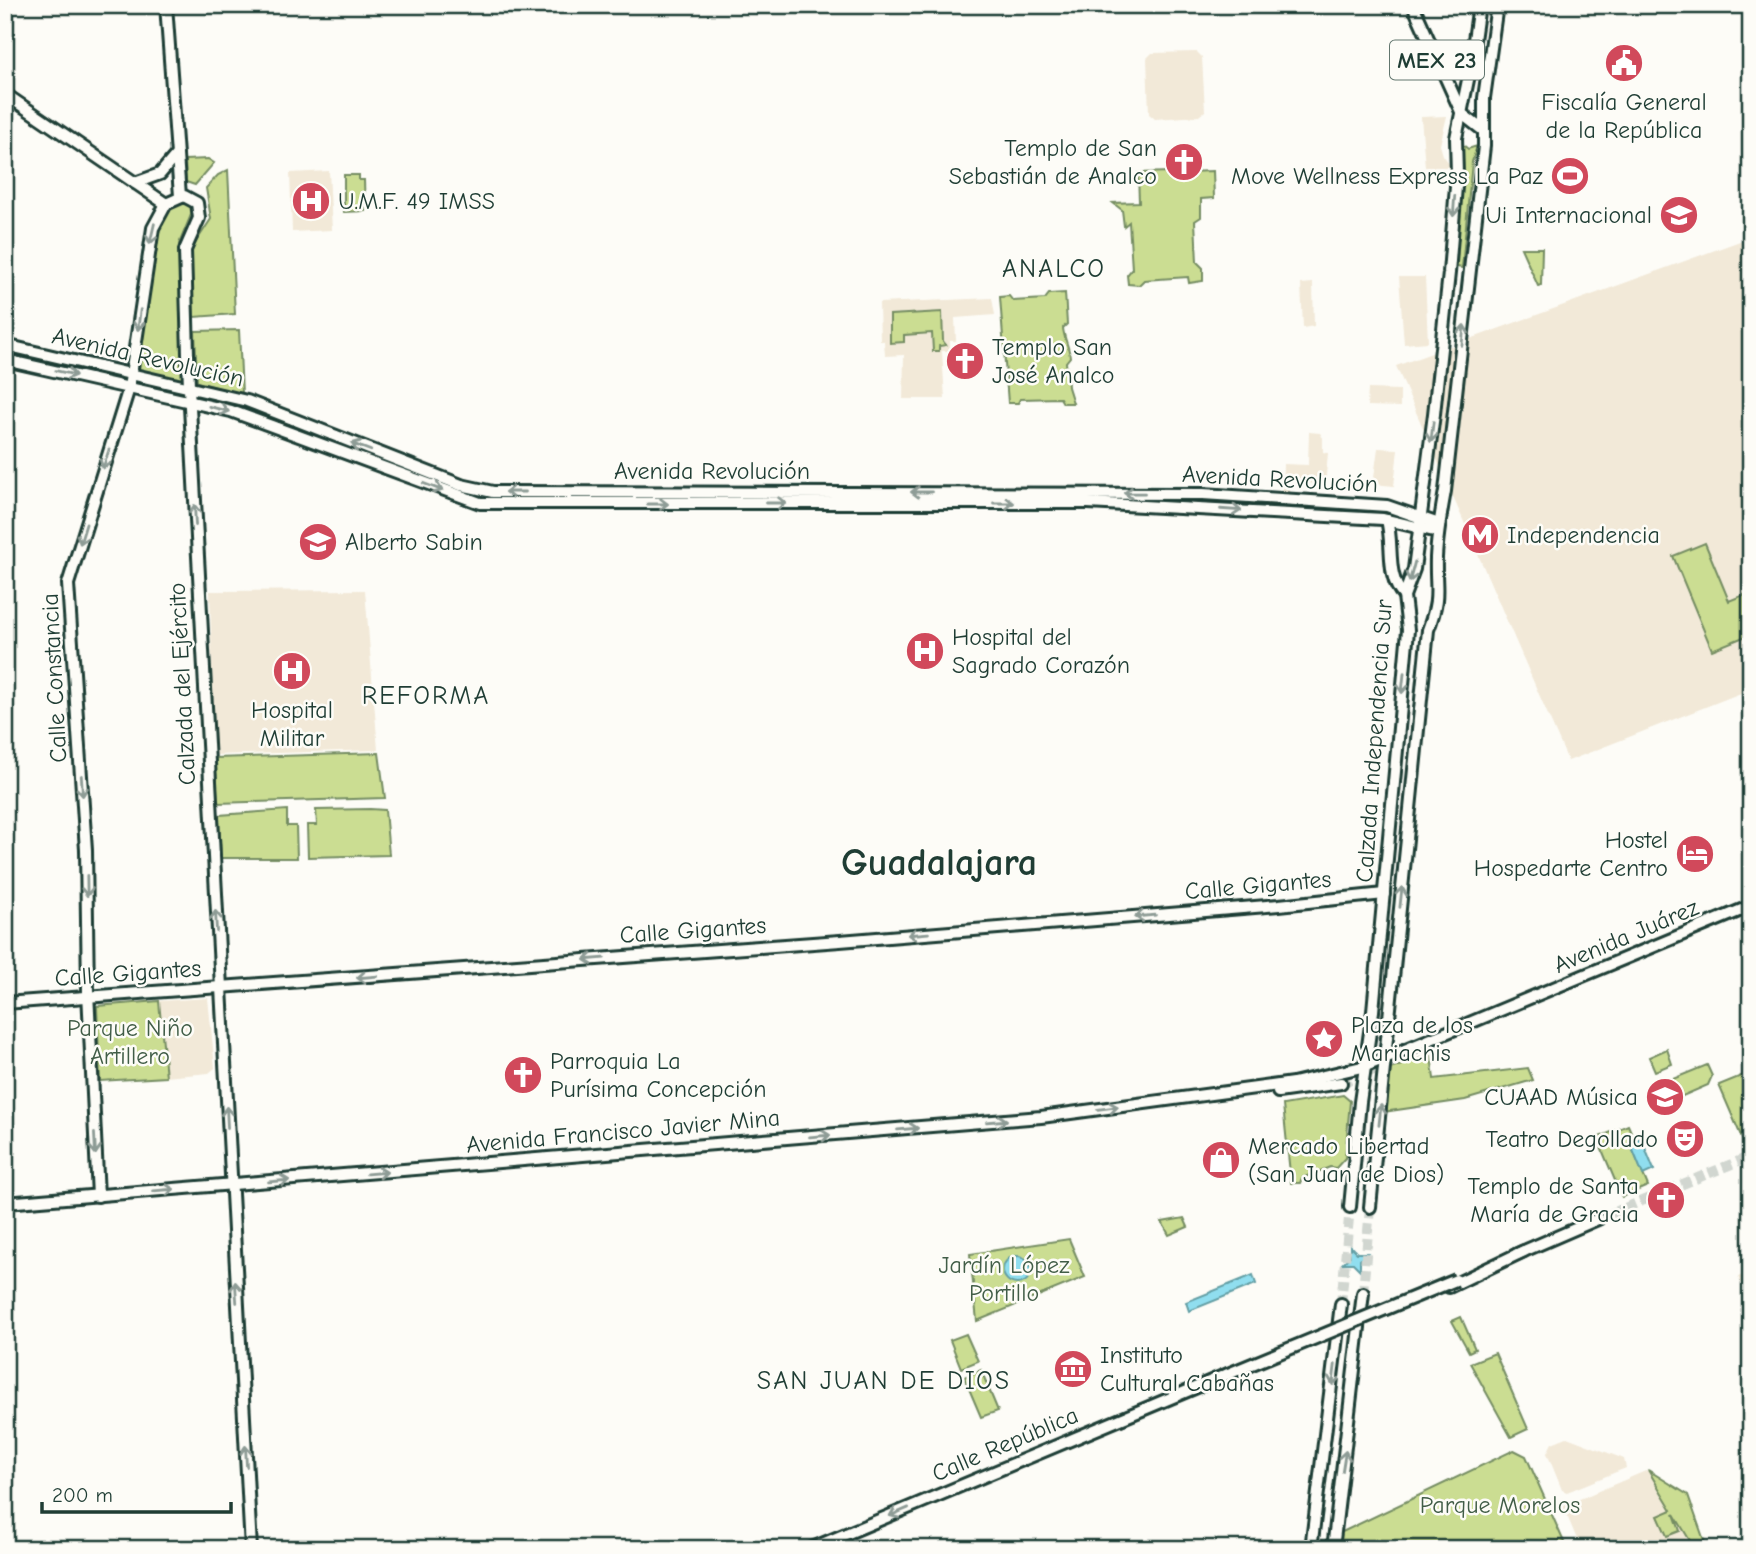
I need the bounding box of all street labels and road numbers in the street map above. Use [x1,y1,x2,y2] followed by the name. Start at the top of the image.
[1390,40,1484,80] road number: MEX 23
[49,321,247,393] street label: Avenida Revolución
[614,457,810,485] street label: Avenida Revolución
[1181,460,1379,498] street label: Avenida Revolución
[163,582,201,786] street label: Calzada del Ejército
[36,593,72,763] street label: Calle Constancia
[1350,598,1398,883] street label: Calzada Independencia Sur
[1184,865,1332,905] street label: Calle Gigantes
[1549,893,1703,979] street label: Avenida Juárez
[619,911,767,949] street label: Calle Gigantes
[54,954,202,992] street label: Calle Gigantes
[465,1103,781,1159] street label: Avenida Francisco Javier Mina
[928,1401,1082,1487] street label: Calle República

